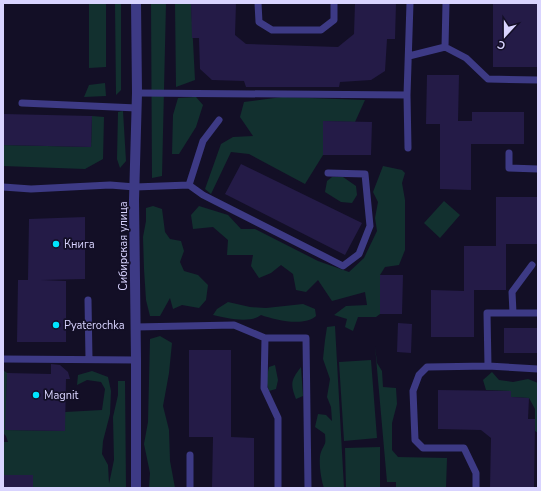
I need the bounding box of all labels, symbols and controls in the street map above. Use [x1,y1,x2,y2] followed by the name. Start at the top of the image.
[485,16,525,56] north arrow
[495,36,508,53] text: С
[116,201,131,291] street label: Сибирская улица
[64,237,95,252] place label: Книга
[51,239,61,249] marker: Книга
[64,318,125,333] place label: Pyaterochka
[51,320,61,330] marker: Pyaterochka
[44,388,78,403] place label: Magnit
[31,390,41,400] marker: Magnit

